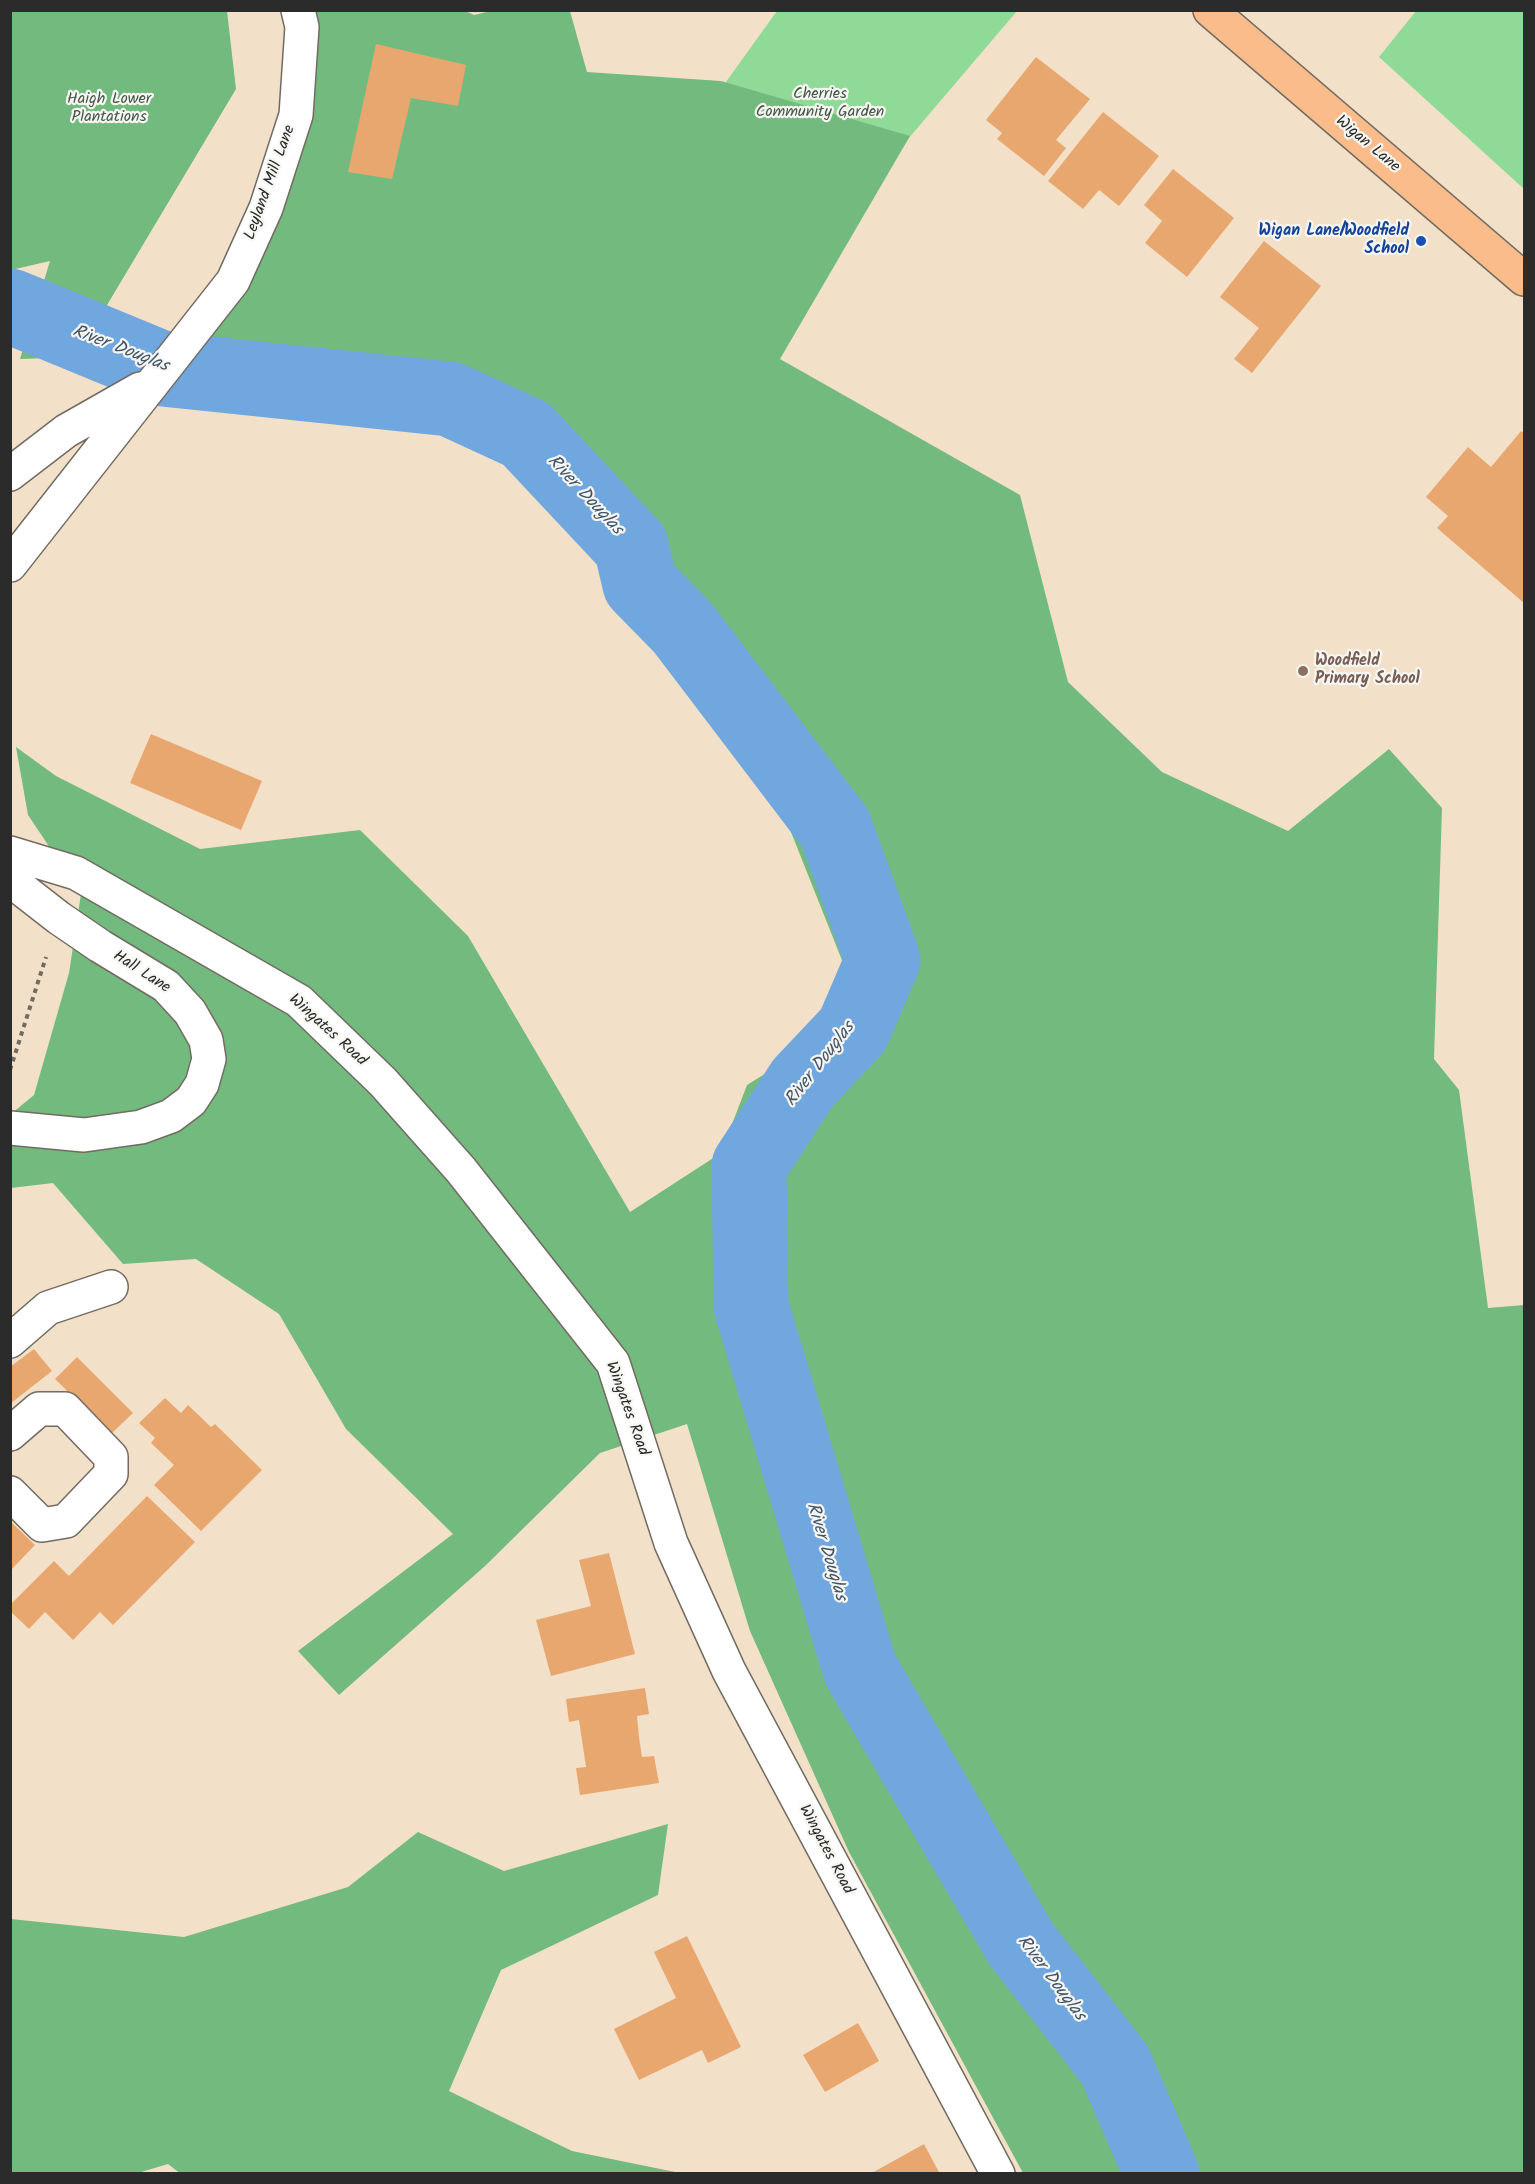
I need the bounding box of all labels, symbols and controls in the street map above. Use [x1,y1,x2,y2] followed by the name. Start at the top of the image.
[756,85,884,123] park label: Cherries Community Garden
[67,90,151,128] park label: Haigh Lower Plantations
[1331,112,1403,178] street label: Wigan Lane
[241,123,301,243] street label: Leyland Mill Lane
[1259,222,1409,260] place label: Wigan Lane/Woodfield School
[1414,234,1428,248] marker: Wigan Lane/Woodfield School
[69,322,171,378] water label: River Douglas
[542,452,626,540] water label: River Douglas
[1315,652,1420,690] place label: Woodfield Primary School
[1296,664,1310,678] marker: Woodfield Primary School
[109,947,173,999] street label: Hall Lane
[284,991,370,1071] street label: Wingates Road
[781,1018,861,1112] water label: River Douglas
[600,1359,652,1459] street label: Wingates Road
[800,1500,850,1604] water label: River Douglas
[793,1802,857,1898] street label: Wingates Road
[1011,1932,1089,2026] water label: River Douglas

